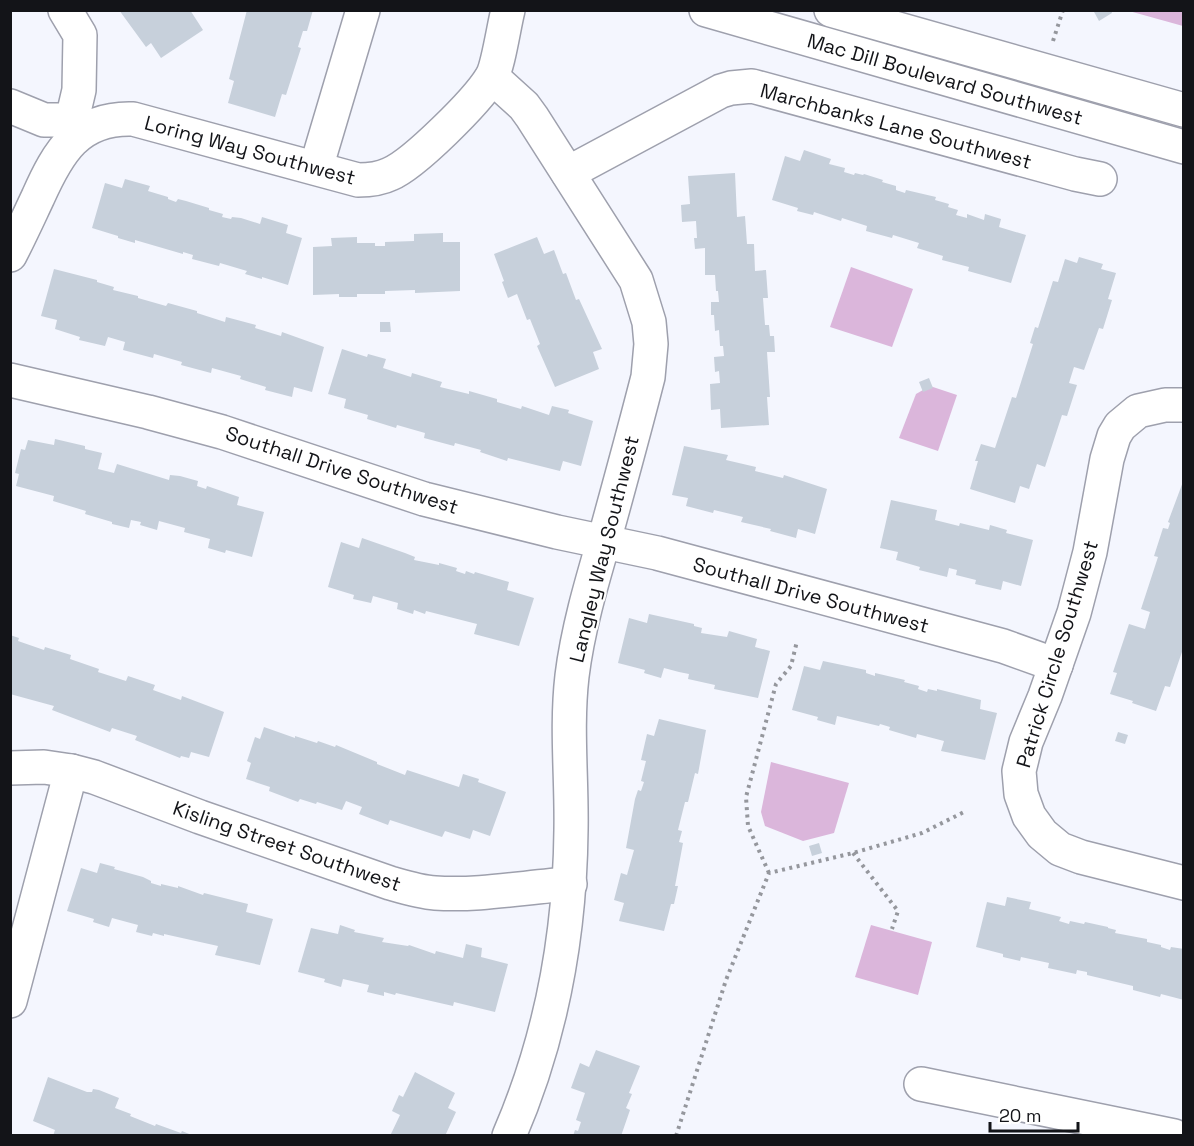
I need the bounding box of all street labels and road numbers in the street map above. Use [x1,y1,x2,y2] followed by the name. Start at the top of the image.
[804,27,1086,131] street label: Mac Dill Boulevard Southwest
[757,77,1035,175] street label: Marchbanks Lane Southwest
[142,109,358,191] street label: Loring Way Southwest
[222,420,462,520] street label: Southall Drive Southwest
[563,433,645,665] street label: Langley Way Southwest
[1010,537,1104,771] street label: Patrick Circle Southwest
[690,551,932,639] street label: Southall Drive Southwest
[170,795,404,897] street label: Kisling Street Southwest

